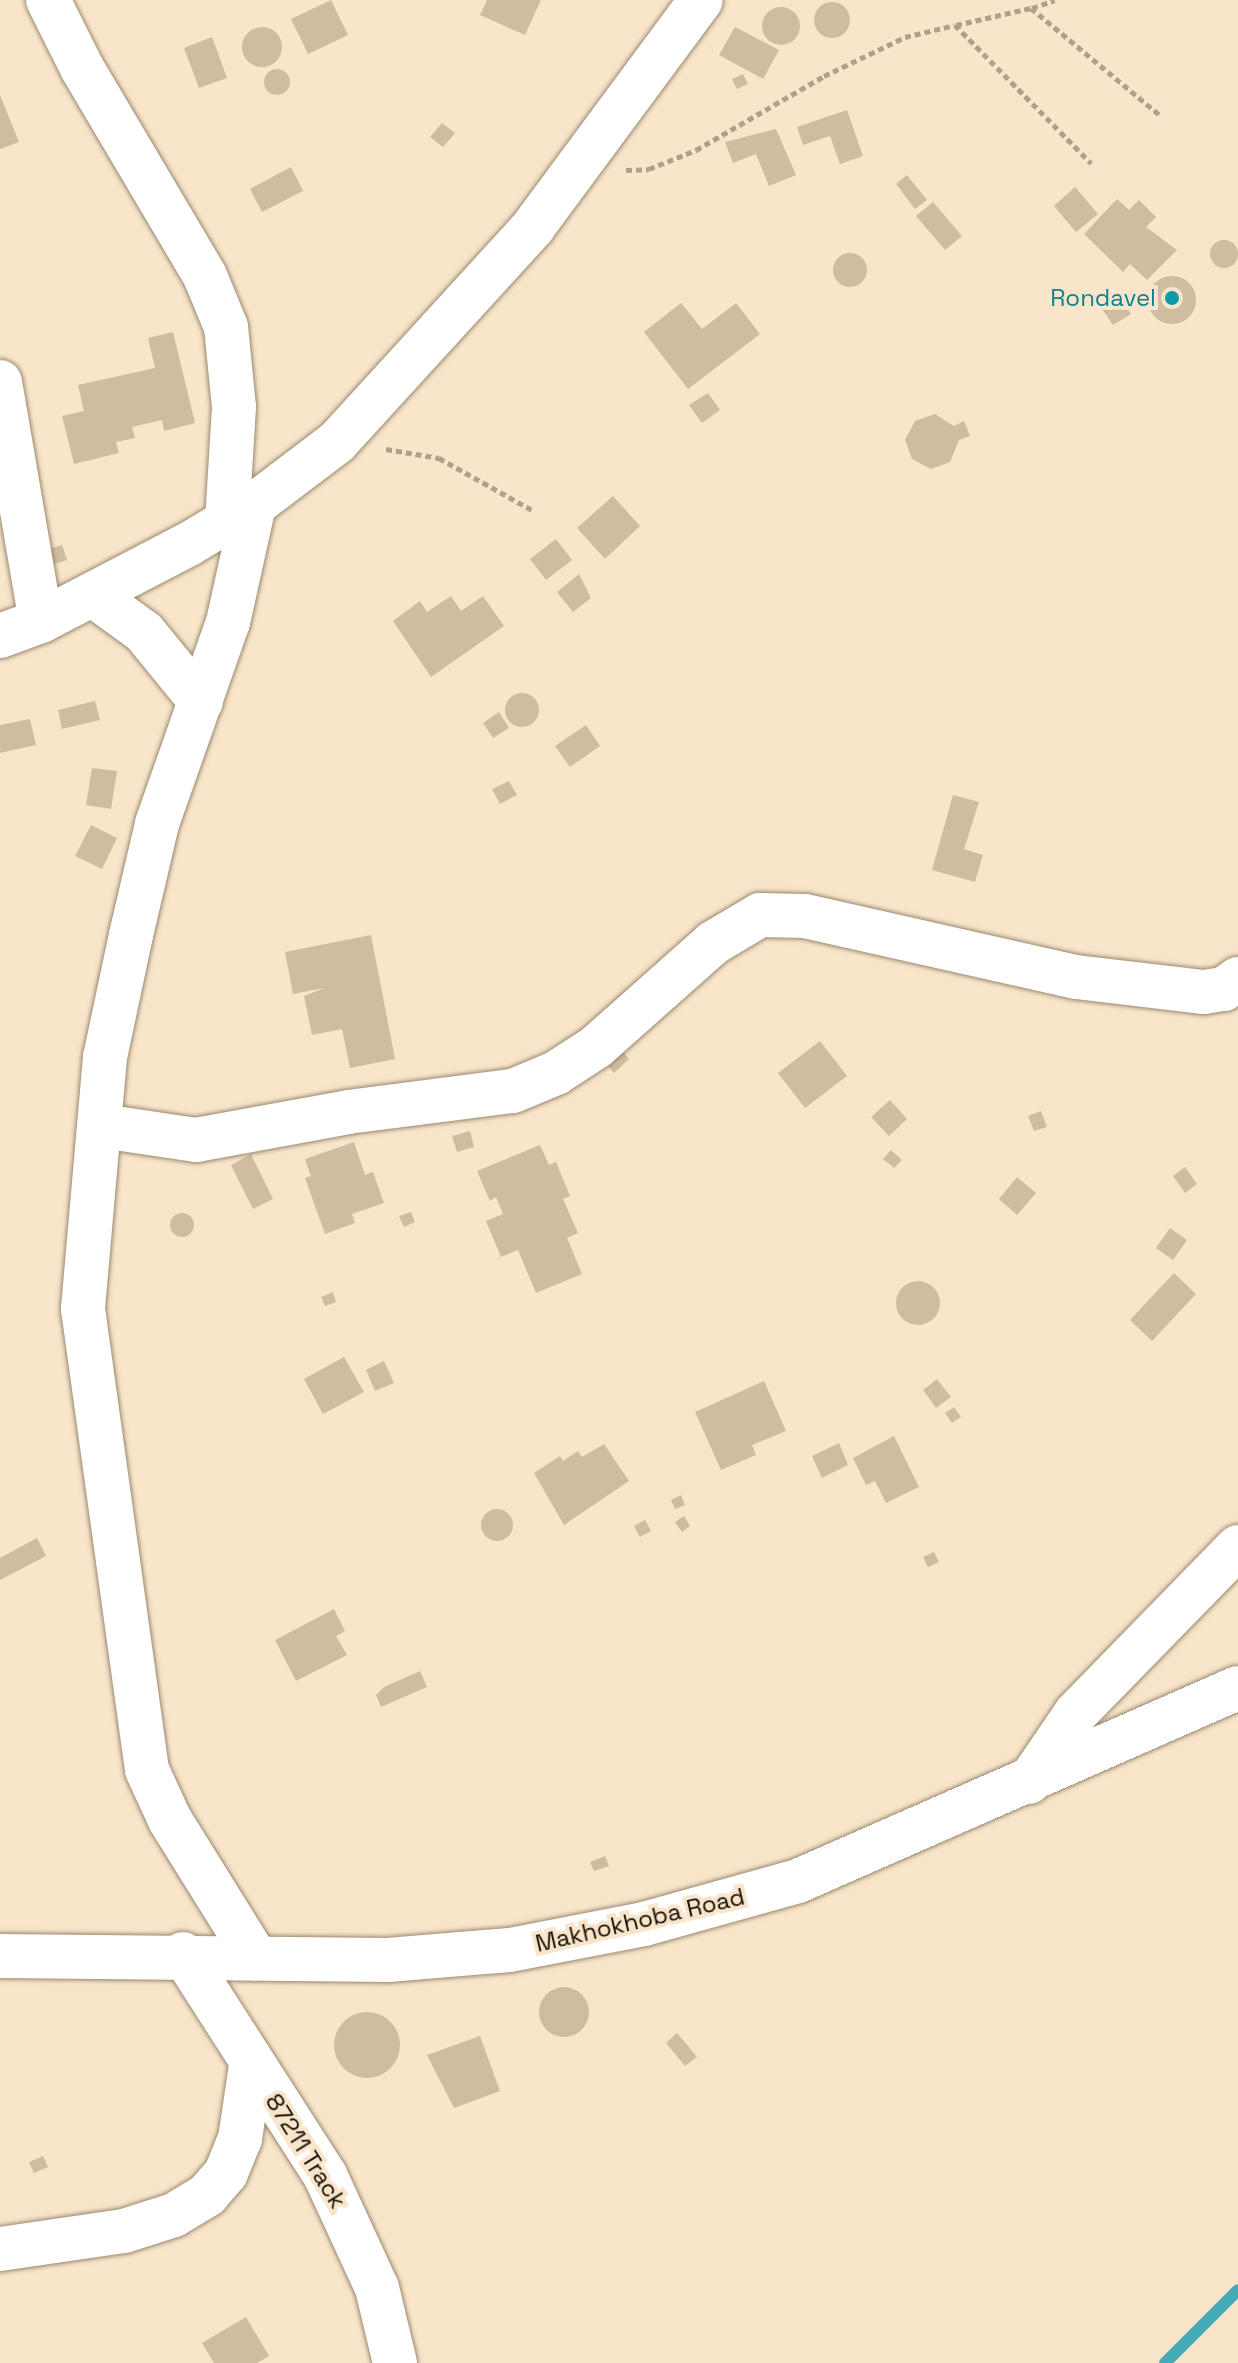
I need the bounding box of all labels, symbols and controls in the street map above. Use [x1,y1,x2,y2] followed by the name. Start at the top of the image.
[1050,284,1156,312] place label: Rondavel
[1163,289,1181,307] marker: Rondavel
[533,1882,747,1958] street label: Makhokhoba Road
[259,2088,353,2214] street label: 87211 Track

